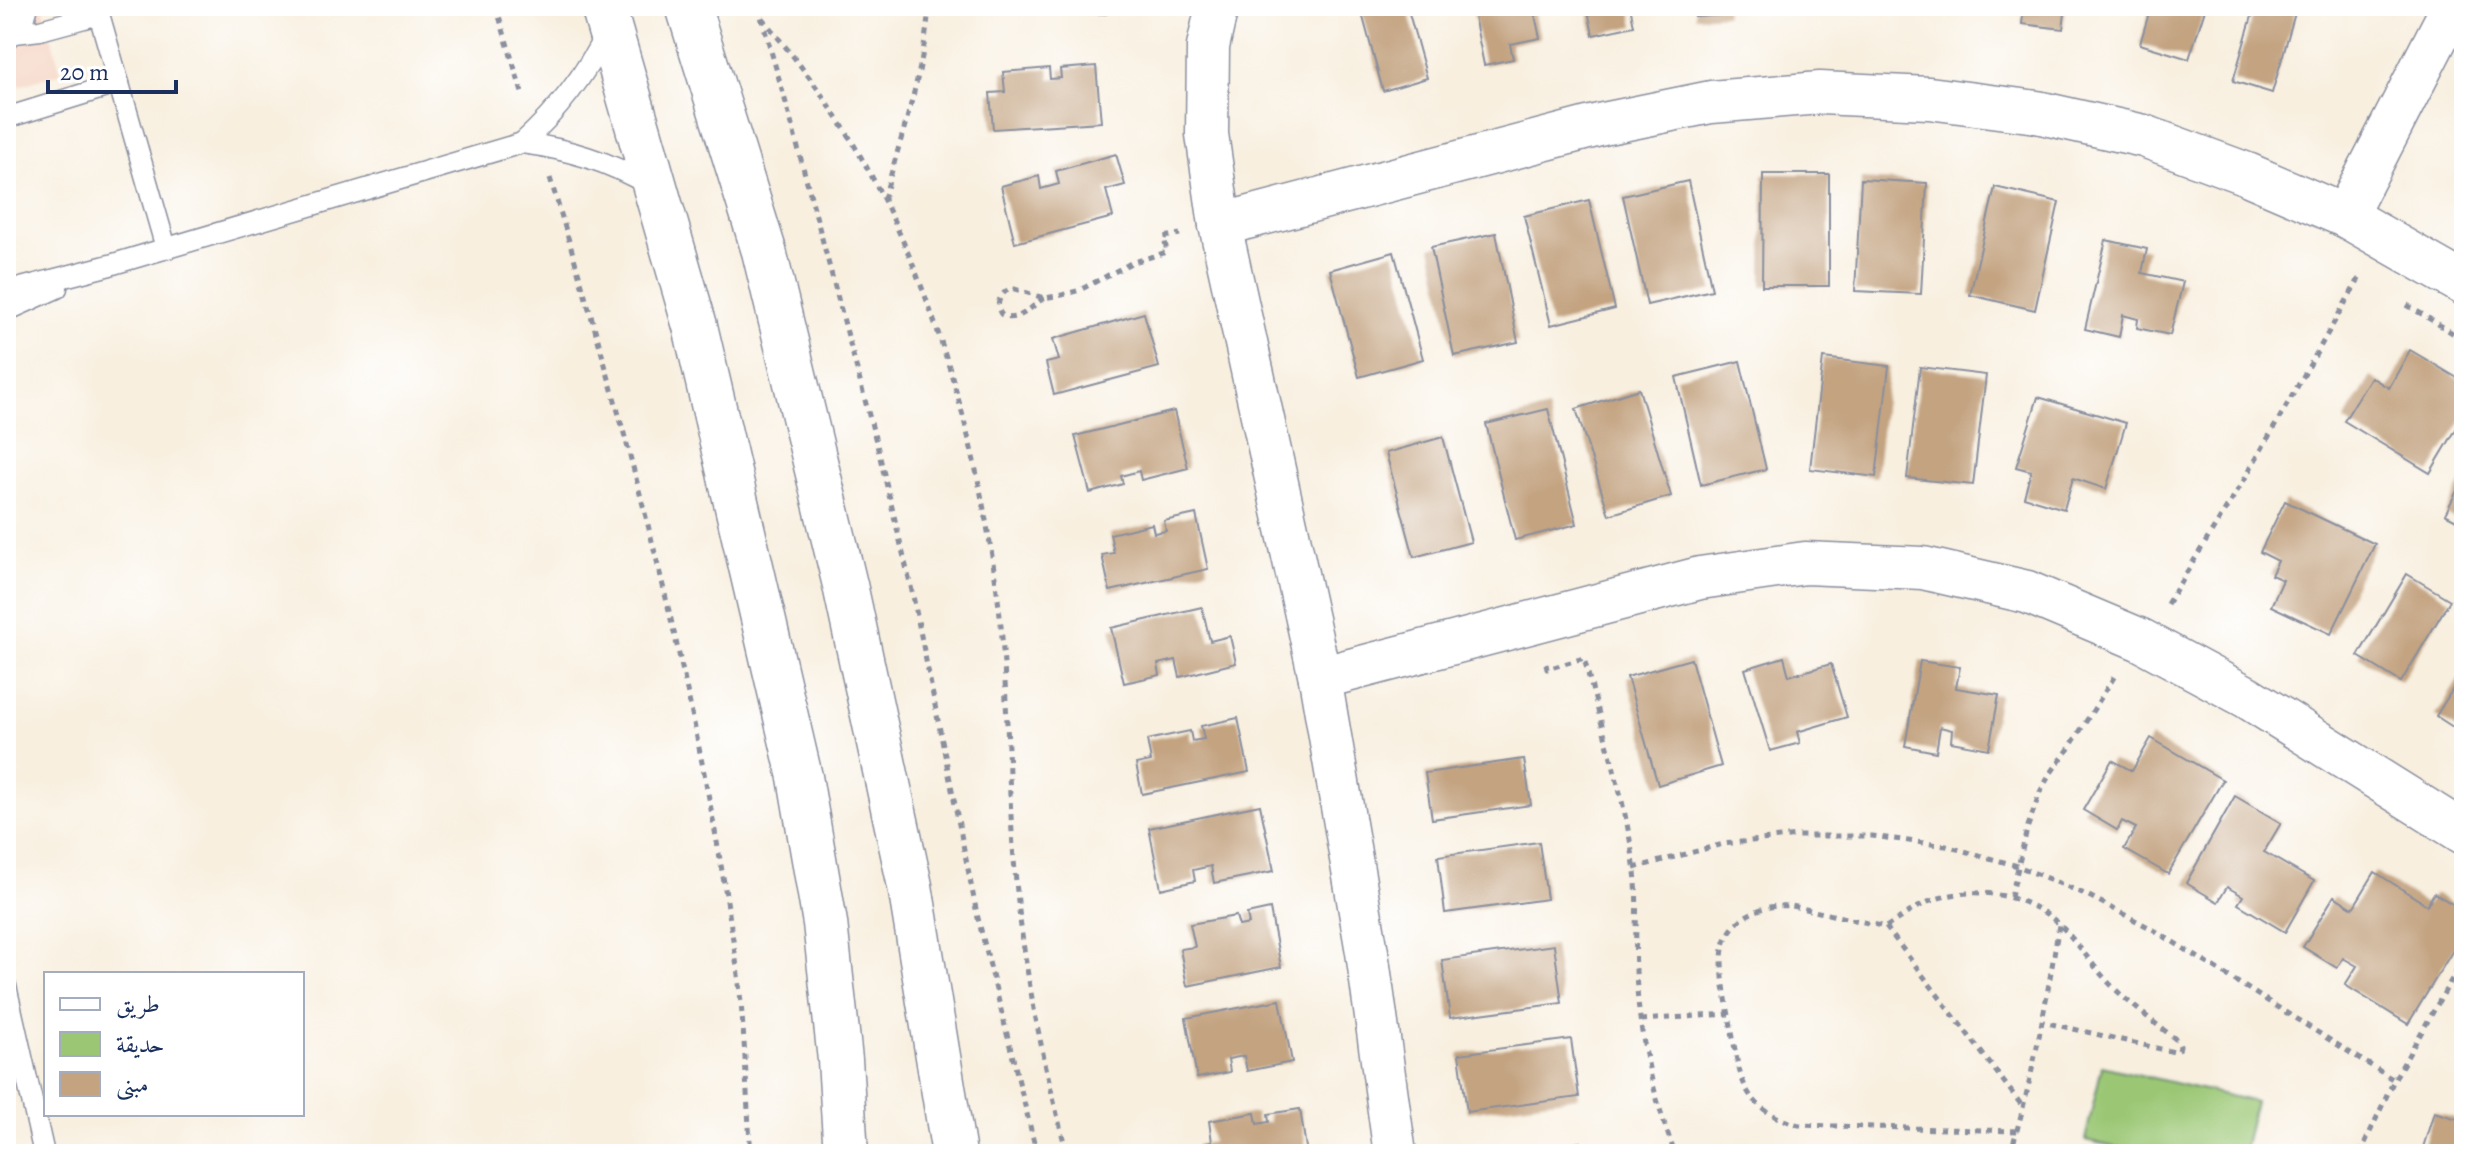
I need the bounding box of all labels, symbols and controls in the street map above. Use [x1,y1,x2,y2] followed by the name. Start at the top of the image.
[48,44,176,94] scale bar
[60,56,109,88] text: 20 m
[44,972,304,1116] legend
[116,988,160,1020] text: طريق
[116,1028,165,1060] text: حديقة
[116,1068,149,1101] text: مبنى

